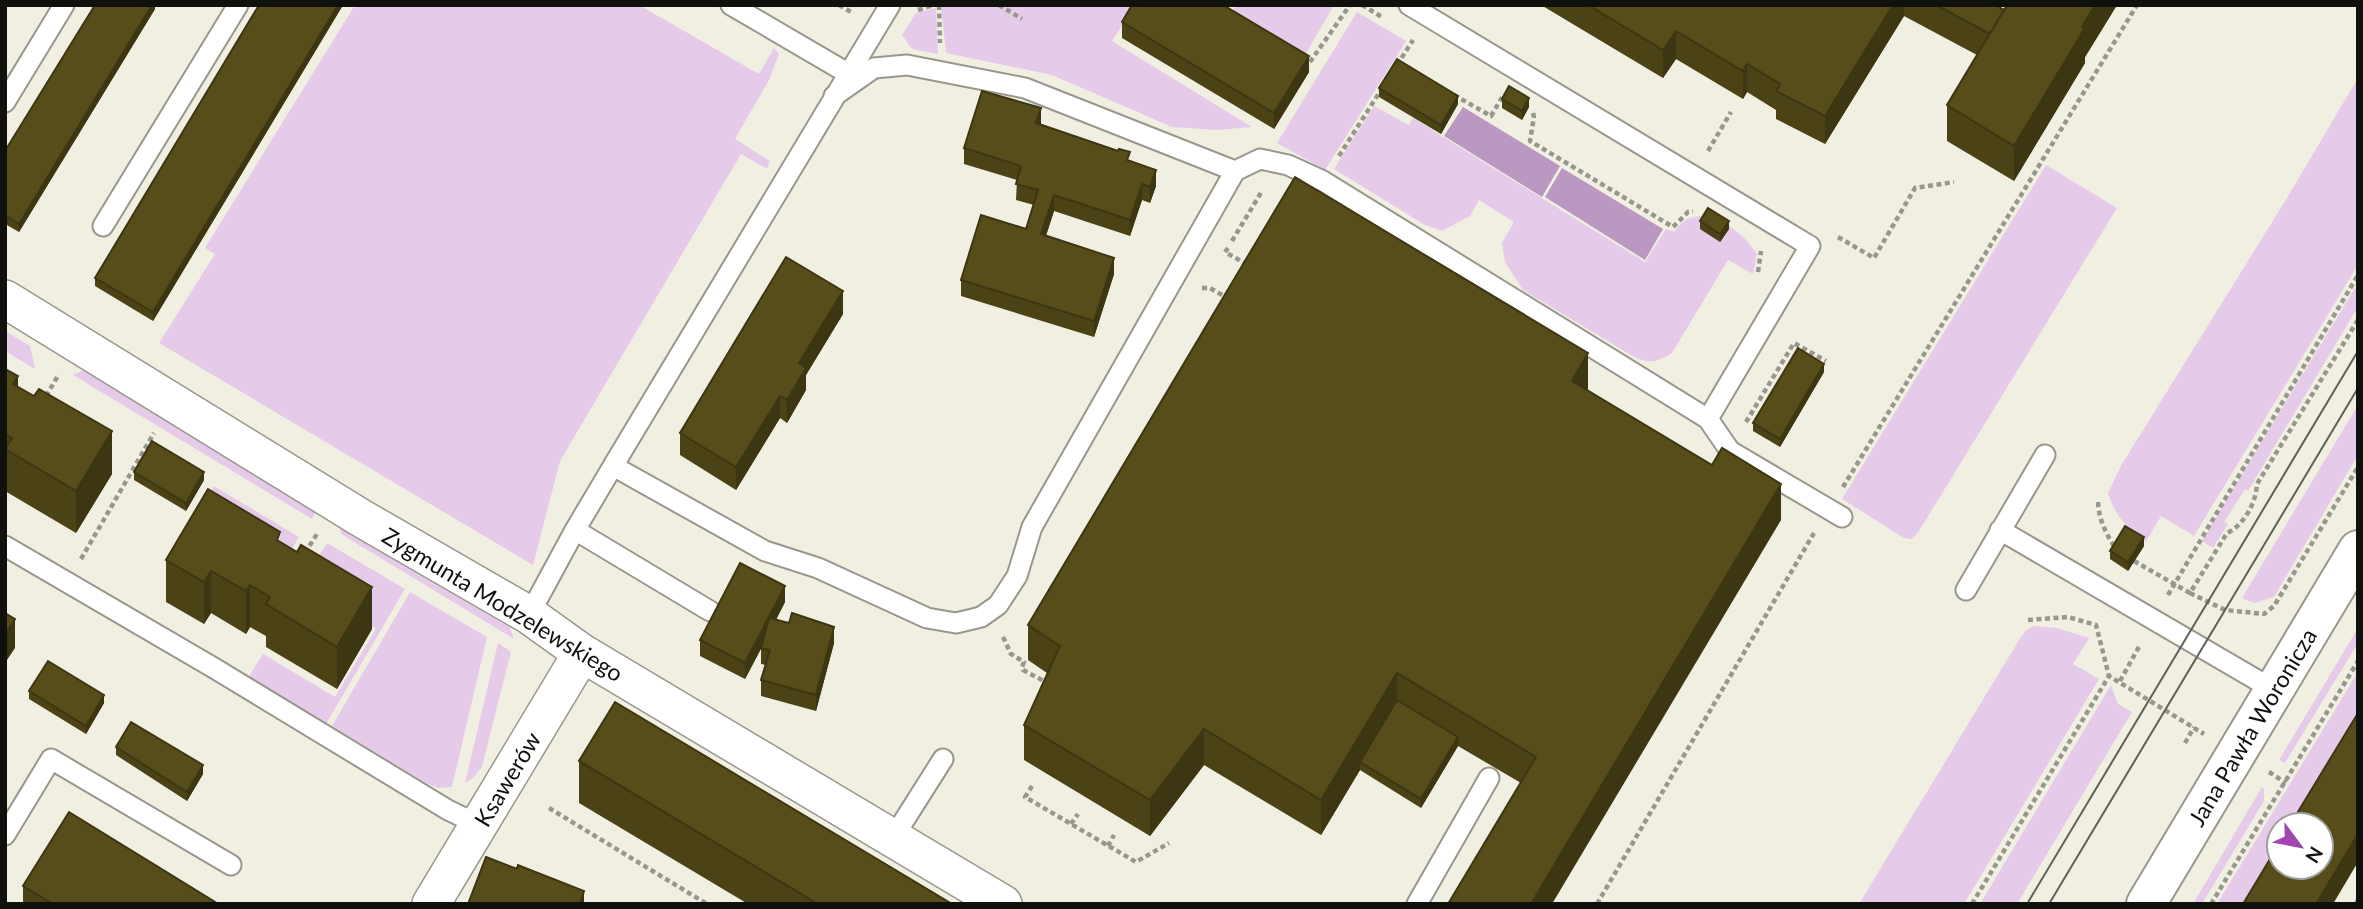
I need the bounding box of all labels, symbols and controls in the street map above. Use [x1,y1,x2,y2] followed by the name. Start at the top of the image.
[378,521,628,687] street label: Zygmunta Modzelewskiego
[2182,623,2322,831] street label: Jana Pawła Woronicza
[468,727,546,831] street label: Ksawerów
[2265,811,2335,881] north arrow
[2301,843,2328,868] text: N

